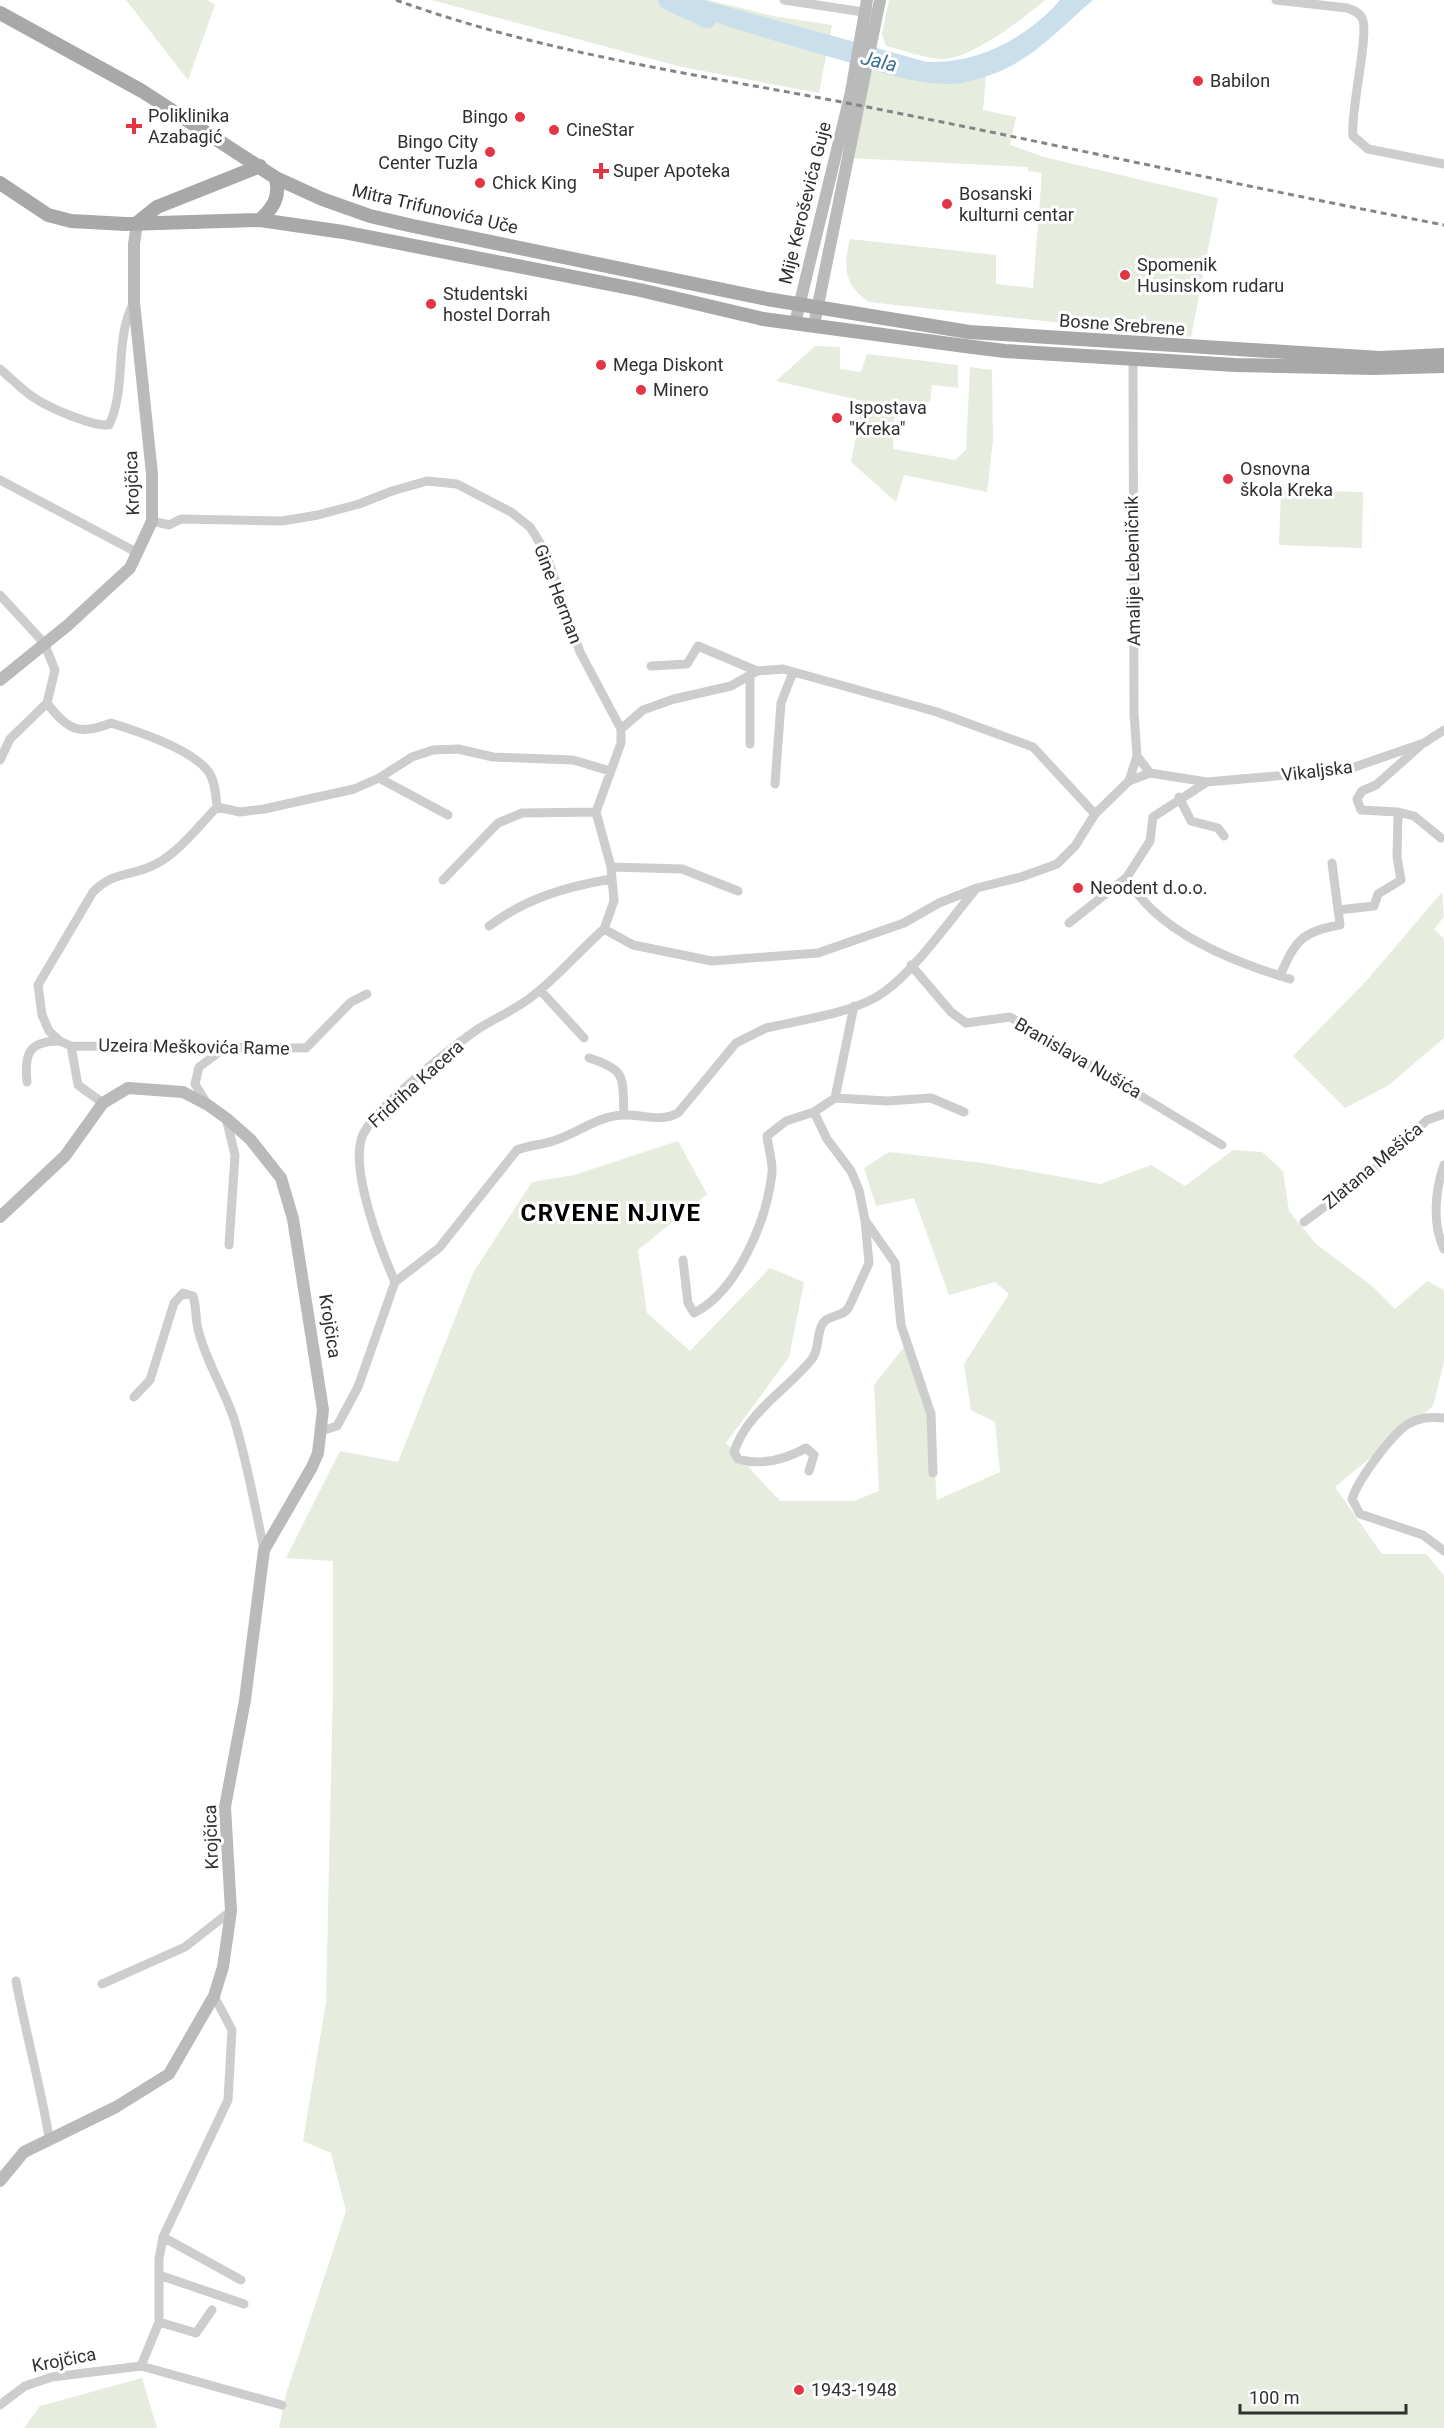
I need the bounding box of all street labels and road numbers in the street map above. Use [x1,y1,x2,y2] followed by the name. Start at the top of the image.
[774,119,835,286] street label: Mije Keroševića Guje
[350,179,520,238] street label: Mitra Trifunovića Uče
[1058,310,1186,339] street label: Bosne Srebrene
[120,450,143,516] street label: Krojčica
[1121,495,1144,646] street label: Amalije Lebeničnik
[530,541,587,646] street label: Gine Herman
[1280,756,1354,785] street label: Vikaljska
[1011,1013,1145,1102] street label: Branislava Nušića
[98,1034,290,1059] street label: Uzeira Meškovića Rame
[364,1035,468,1132] street label: Fridriha Kacera
[1319,1118,1427,1213] street label: Zlatana Mešića
[315,1292,346,1360] street label: Krojčica
[199,1804,222,1870] street label: Krojčica
[30,2343,98,2376] street label: Krojčica

